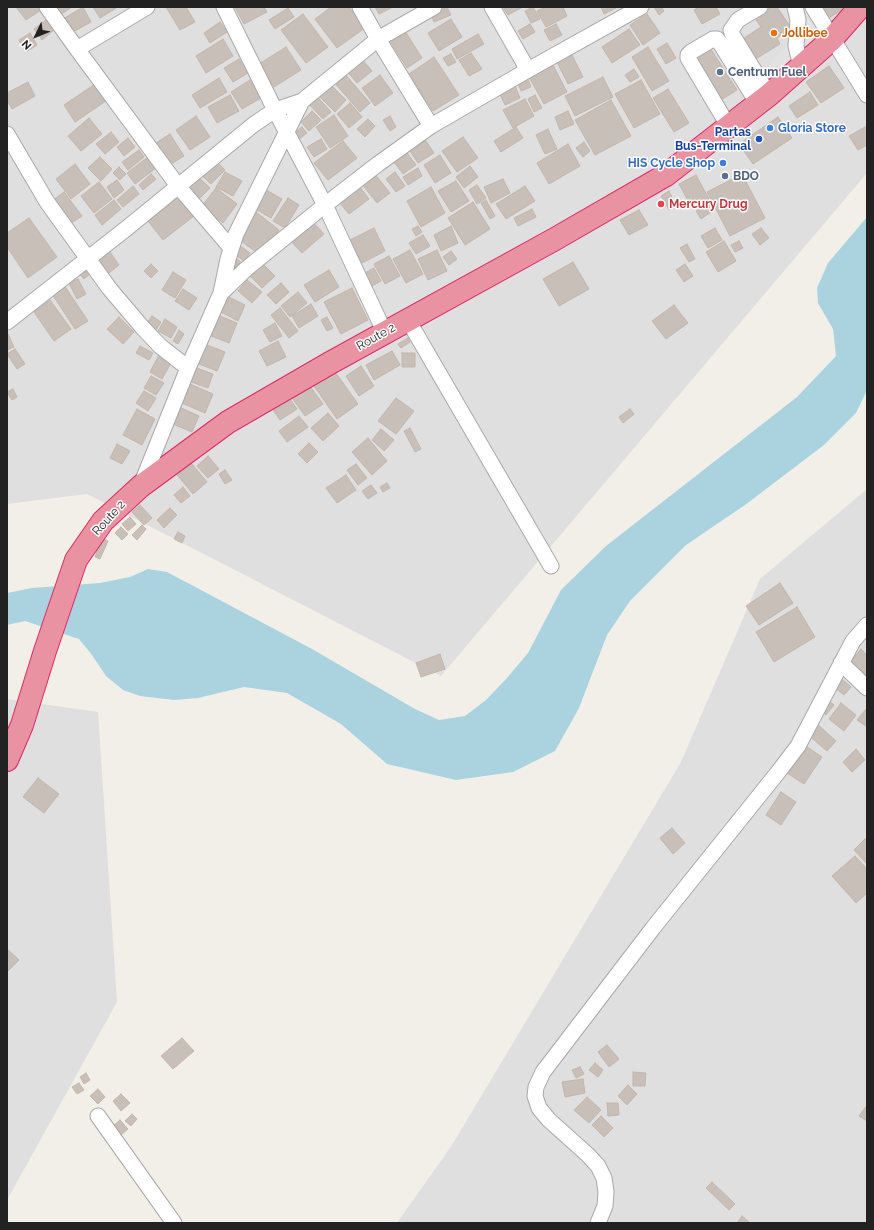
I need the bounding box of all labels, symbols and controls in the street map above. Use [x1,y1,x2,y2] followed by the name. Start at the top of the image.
[16,16,56,56] north arrow
[782,26,828,40] place label: Jollibee
[769,28,779,38] marker: Jollibee
[19,37,34,52] text: N
[728,65,806,79] place label: Centrum Fuel
[715,67,725,77] marker: Centrum Fuel
[778,121,846,135] place label: Gloria Store
[765,123,775,133] marker: Gloria Store
[675,125,751,153] place label: Partas Bus-Terminal
[754,134,764,144] marker: Partas Bus-Terminal
[628,156,715,170] place label: HIS Cycle Shop
[718,158,728,168] marker: HIS Cycle Shop
[733,169,759,183] place label: BDO
[720,171,730,181] marker: BDO
[669,197,748,211] place label: Mercury Drug
[656,199,666,209] marker: Mercury Drug
[354,320,398,354] street label: Route 2
[90,498,128,538] street label: Route 2

